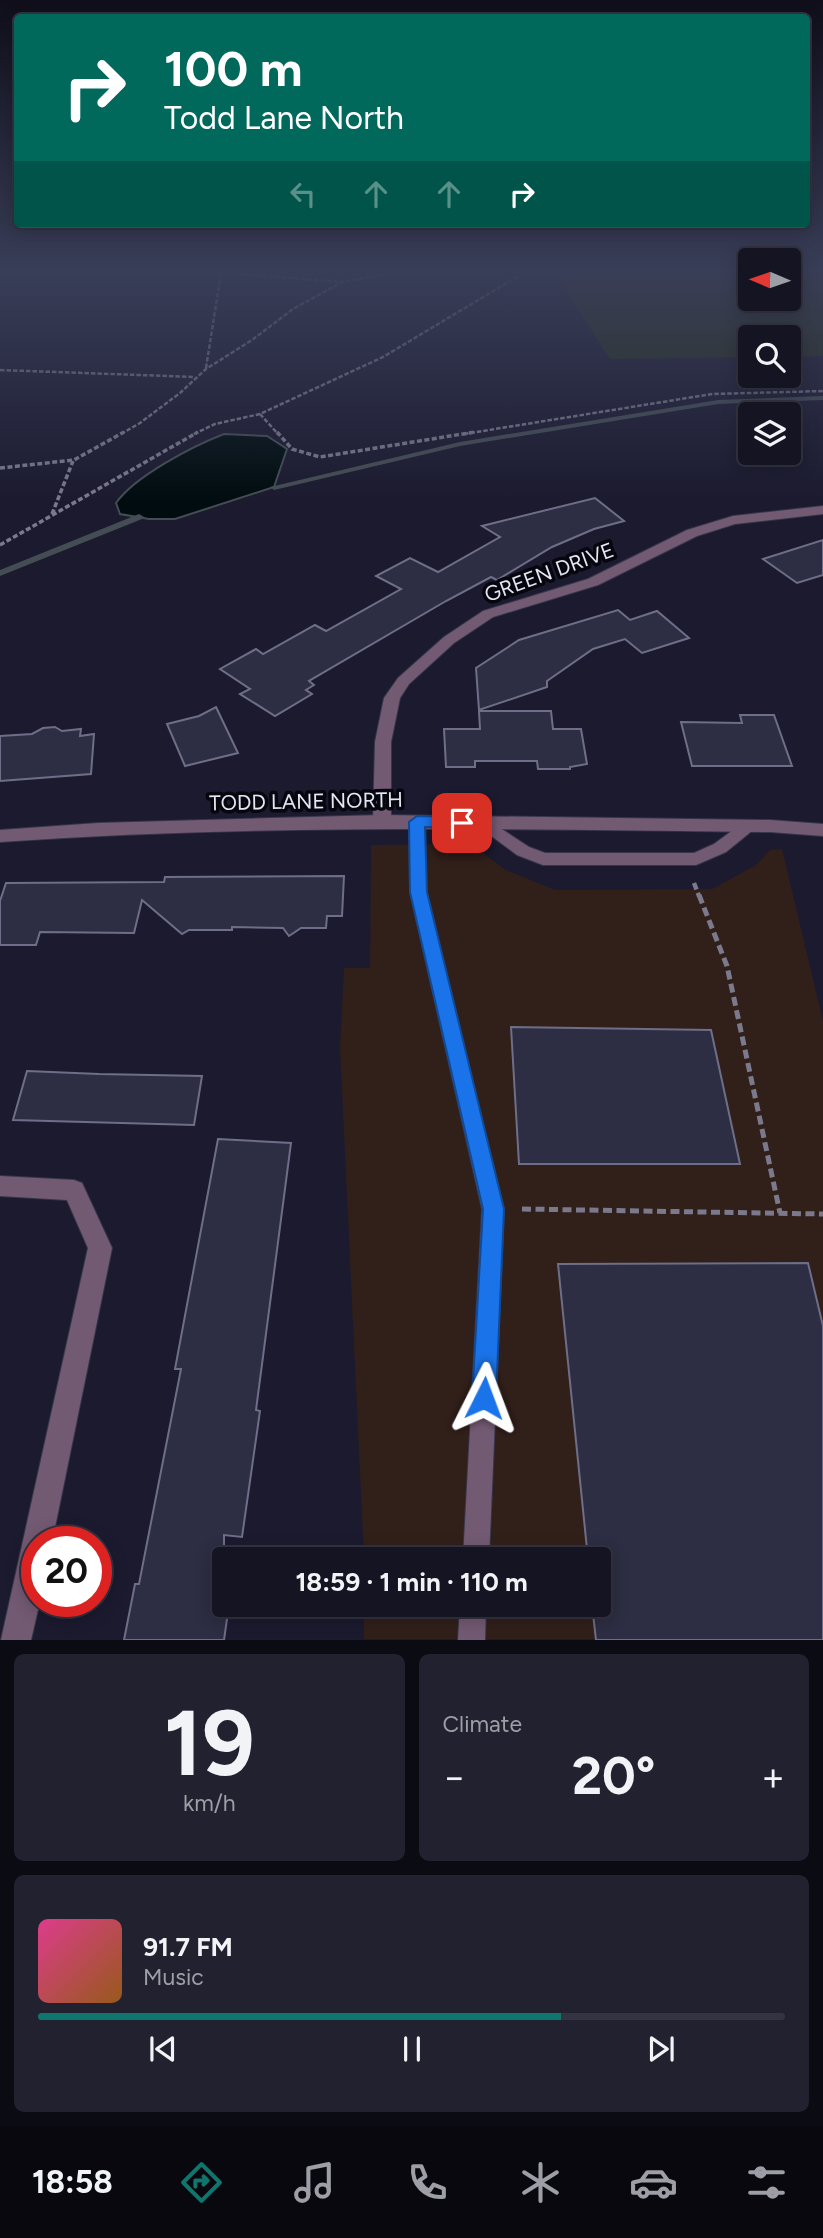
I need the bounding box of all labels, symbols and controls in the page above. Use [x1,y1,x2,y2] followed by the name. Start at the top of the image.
[164,39,303,98] text: 100 m
[49,42,140,133] icon: right
[164,99,404,137] text: Todd Lane North
[284,175,322,213] icon: left
[357,175,395,213] icon: ahead
[430,175,468,213] icon: ahead
[503,175,541,213] icon: right
[738,248,802,312] north arrow
[738,248,801,465] map controls
[738,325,801,388] button: search
[738,402,801,465] button: layers
[481,537,617,607] street label: GREEN DRIVE
[209,787,403,815] street label: TODD LANE NORTH
[432,793,492,853] pin
[443,804,481,842] icon: arrive
[447,1361,521,1435] position arrow
[21,1526,112,1617] speed limit sign: 20
[295,1566,528,1598] text: 18:59 · 1 min · 110 m
[164,1689,255,1798] text: 19
[443,1710,522,1738] text: Climate
[572,1745,655,1807] text: 20°
[443,1754,466,1800] text: −
[761,1754,785,1800] text: +
[183,1789,236,1817] text: km/h
[143,1931,233,1963] text: 91.7 FM
[143,1963,204,1991] text: Music
[144,2030,182,2068] icon: previous
[393,2030,431,2068] icon: pause
[642,2030,680,2068] icon: next
[177,2158,226,2207] icon: directions
[290,2158,339,2207] icon: music
[403,2158,452,2207] icon: phone
[516,2158,565,2207] icon: climate
[629,2158,678,2207] icon: car
[742,2158,791,2207] icon: filters
[32,2163,113,2201] text: 18:58

